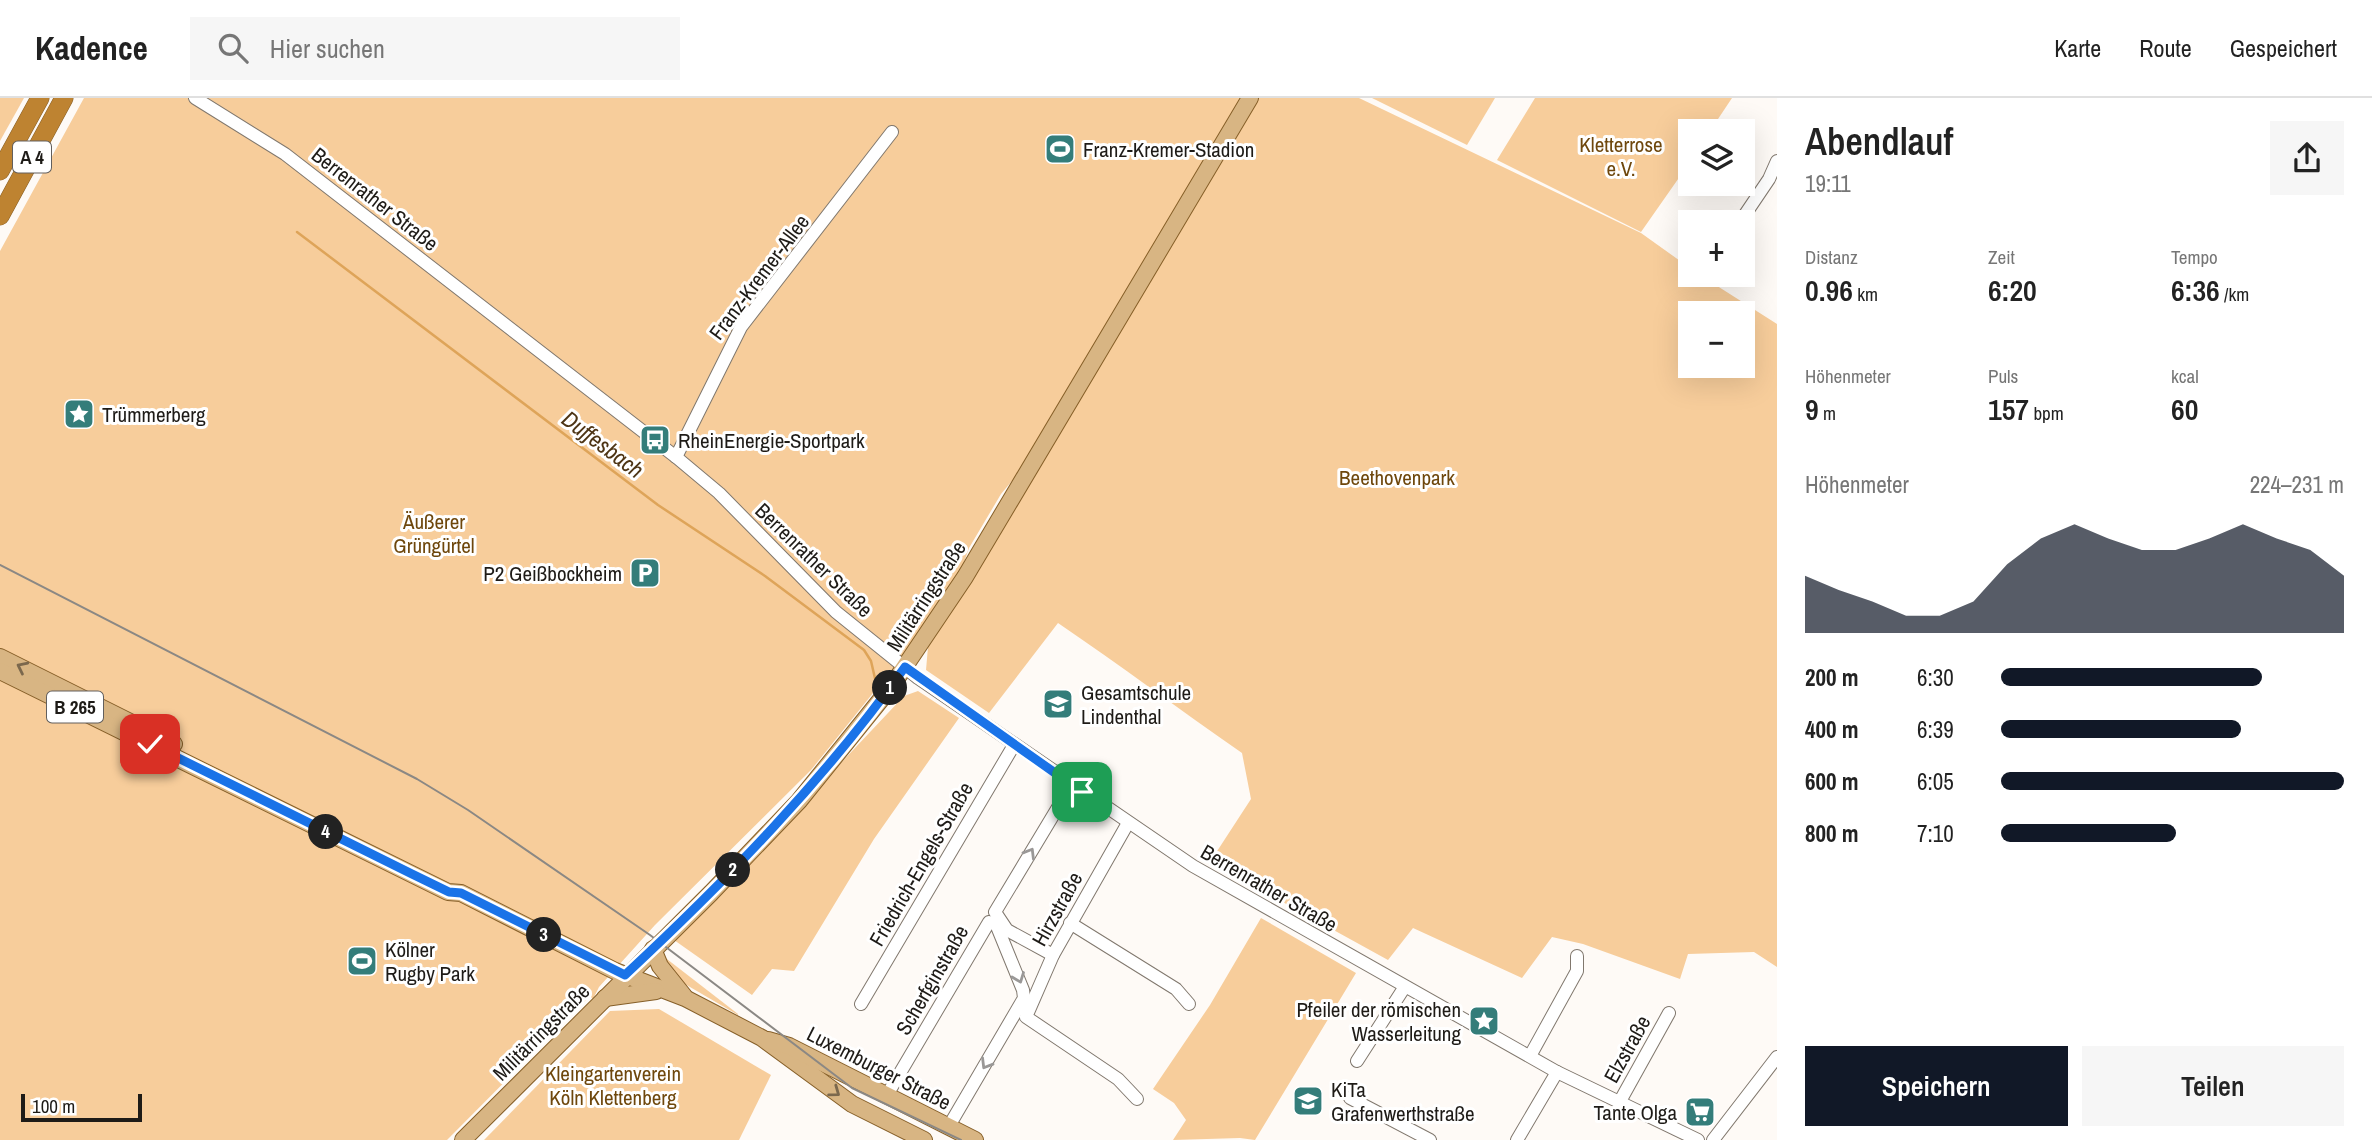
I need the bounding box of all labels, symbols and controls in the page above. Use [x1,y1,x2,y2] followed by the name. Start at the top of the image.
[190,17,680,80] search box
[35,26,148,70] text: Kadence
[214,29,252,67] icon: search
[270,31,385,66] text: Hier suchen
[2054,32,2101,64] text: Karte
[2139,32,2192,64] text: Route
[2230,32,2337,64] text: Gespeichert
[1805,116,1953,167] text: Abendlauf
[1678,119,1755,378] map controls
[1678,119,1755,196] button: layers
[2270,121,2344,195] button: share
[1579,130,1663,183] park label: Kletterrose e.V.
[1043,132,1077,166] sports icon: Franz-Kremer-Stadion
[1083,135,1254,164] place label: Franz-Kremer-Stadion
[306,140,444,258] street label: Berrenrather Straße
[13,142,51,172] road number: A 4
[1805,168,1851,199] text: 19:11
[702,208,816,346] street label: Franz-Kremer-Allee
[1678,210,1755,287] button: +
[1805,244,1858,270] text: Distanz
[1988,244,2015,270] text: Zeit
[2171,244,2218,270] text: Tempo
[1805,270,1853,310] text: 0.96
[1988,270,2037,310] text: 6:20
[2171,270,2220,310] text: 6:36
[1853,281,1878,307] text: km
[2220,281,2249,307] text: /km
[1678,301,1755,378] button: −
[1805,363,1891,389] text: Höhenmeter
[1988,363,2018,389] text: Puls
[2171,363,2199,389] text: kcal
[1805,389,1819,429] text: 9
[1988,389,2029,429] text: 157
[2171,389,2198,429] text: 60
[62,397,96,431] place icon: Trümmerberg
[102,400,206,429] place label: Trümmerberg
[1819,400,1836,426] text: m
[2029,400,2064,426] text: bpm
[556,403,650,485] water label: Duffesbach
[638,423,672,457] bus stop icon: RheinEnergie-Sportpark
[678,426,865,455] place label: RheinEnergie-Sportpark
[1339,463,1455,492] park label: Beethovenpark
[1805,469,1909,500] text: Höhenmeter
[2250,469,2344,500] text: 224–231 m
[749,496,879,624] street label: Berrenrather Straße
[393,507,475,560] park label: Äußerer Grüngürtel
[879,535,973,657] street label: Militärringstraße
[628,556,662,590] parking icon: P2 Geißbockheim
[483,559,622,588] place label: P2 Geißbockheim
[17,662,29,676] one-way arrow
[1805,662,1858,693] text: 200 m
[1917,662,1954,693] text: 6:30
[872,670,908,706] pin: 1
[885,674,894,700] text: 1
[1081,678,1191,731] place label: Gesamtschule Lindenthal
[1041,687,1075,721] school or university icon: Gesamtschule Lindenthal
[47,692,103,722] road number: B 265
[120,714,180,774] pin
[1805,714,1858,745] text: 400 m
[1917,714,1954,745] text: 6:39
[131,725,169,763] icon: check
[1052,762,1112,822] pin
[1805,766,1858,797] text: 600 m
[1917,766,1954,797] text: 6:05
[1063,773,1101,811] icon: arrive
[862,777,980,951] street label: Friedrich-Engels-Straße
[308,814,344,850] pin: 4
[321,818,330,844] text: 4
[1805,818,1858,849] text: 800 m
[1917,818,1954,849] text: 7:10
[1195,837,1343,939] street label: Berrenrather Straße
[1021,848,1034,861] one-way arrow
[716,852,750,888] pin: 2
[728,856,737,882] text: 2
[1025,867,1089,951] street label: Hirzstraße
[526,918,562,952] pin: 3
[889,920,975,1040] street label: Scherfginstraße
[539,921,548,947] text: 3
[385,935,475,988] place label: Kölner Rugby Park
[345,944,379,978] sports icon: Kölner Rugby Park
[1010,971,1024,983] one-way arrow
[486,977,596,1087] street label: Militärringstraße
[1296,995,1461,1048] place label: Pfeiler der römischen Wasserleitung
[1467,1004,1501,1038] place icon: Pfeiler der römischen Wasserleitung
[1597,1010,1657,1088] street label: Elzstraße
[802,1019,956,1117] street label: Luxemburger Straße
[1805,1046,2068,1126] button: Speichern
[2082,1046,2344,1126] button: Teilen
[981,1057,994,1070] one-way arrow
[545,1059,681,1112] park label: Kleingartenverein Köln Klettenberg
[1331,1075,1475,1128] place label: KiTa Grafenwerthstraße
[827,1083,840,1096] one-way arrow
[1291,1084,1325,1118] school or university icon: KiTa Grafenwerthstraße
[21,1091,142,1123] scale bar
[32,1093,75,1119] text: 100 m
[1683,1095,1717,1129] supermarket icon: Tante Olga
[1593,1098,1677,1127] place label: Tante Olga

